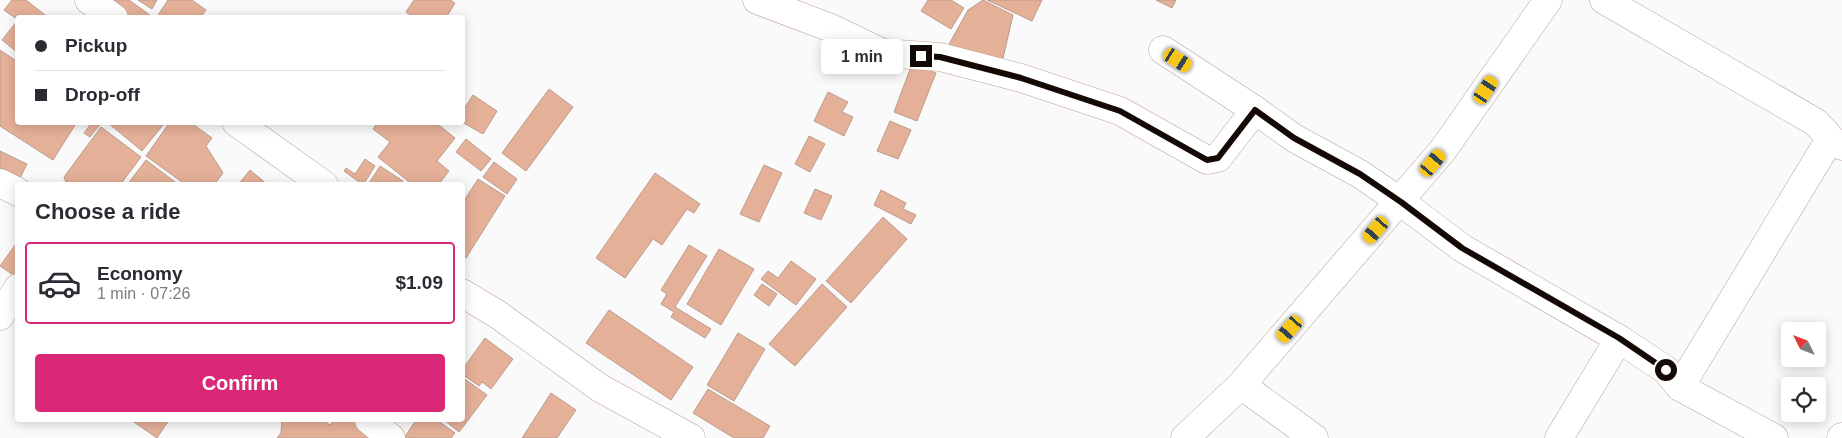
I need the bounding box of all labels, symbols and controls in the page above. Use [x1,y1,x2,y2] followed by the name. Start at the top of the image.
[65,35,127,56] text: Pickup
[821,38,904,74] callout: 1 min
[910,45,932,67] route end
[1161,46,1194,74] car
[841,48,883,65] text: 1 min
[1471,73,1500,107] car
[65,84,140,105] text: Drop-off
[1417,147,1448,179] car
[35,199,180,224] text: Choose a ride
[1360,214,1391,246] car
[37,261,82,306] icon: car
[97,263,183,284] text: Economy
[395,272,443,293] text: $1.09
[97,285,190,302] text: 1 min · 07:26
[1274,313,1305,345] car
[1781,322,1826,368] north arrow
[1781,322,1826,422] map controls
[35,354,445,412] button: Confirm
[1655,359,1677,381] route start
[1781,377,1826,422] button: locate

